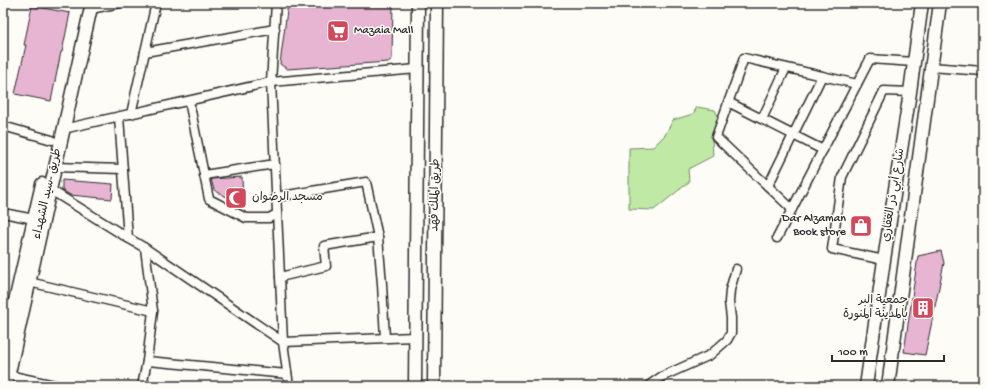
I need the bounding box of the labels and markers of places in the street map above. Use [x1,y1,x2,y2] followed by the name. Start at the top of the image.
[325,18,351,44] supermarket icon: Mazaia Mall
[354,24,414,38] place label: Mazaia Mall
[223,185,249,211] mosque icon: مسجد الرضوان
[252,191,323,205] place label: مسجد الرضوان
[781,212,847,240] place label: Dar Alzaman Book store
[848,213,874,239] shop icon: Dar Alzaman Book store
[843,294,908,322] place label: جمعية البر بالمدينة المنورة
[910,295,936,321] building icon: جمعية البر بالمدينة المنورة

